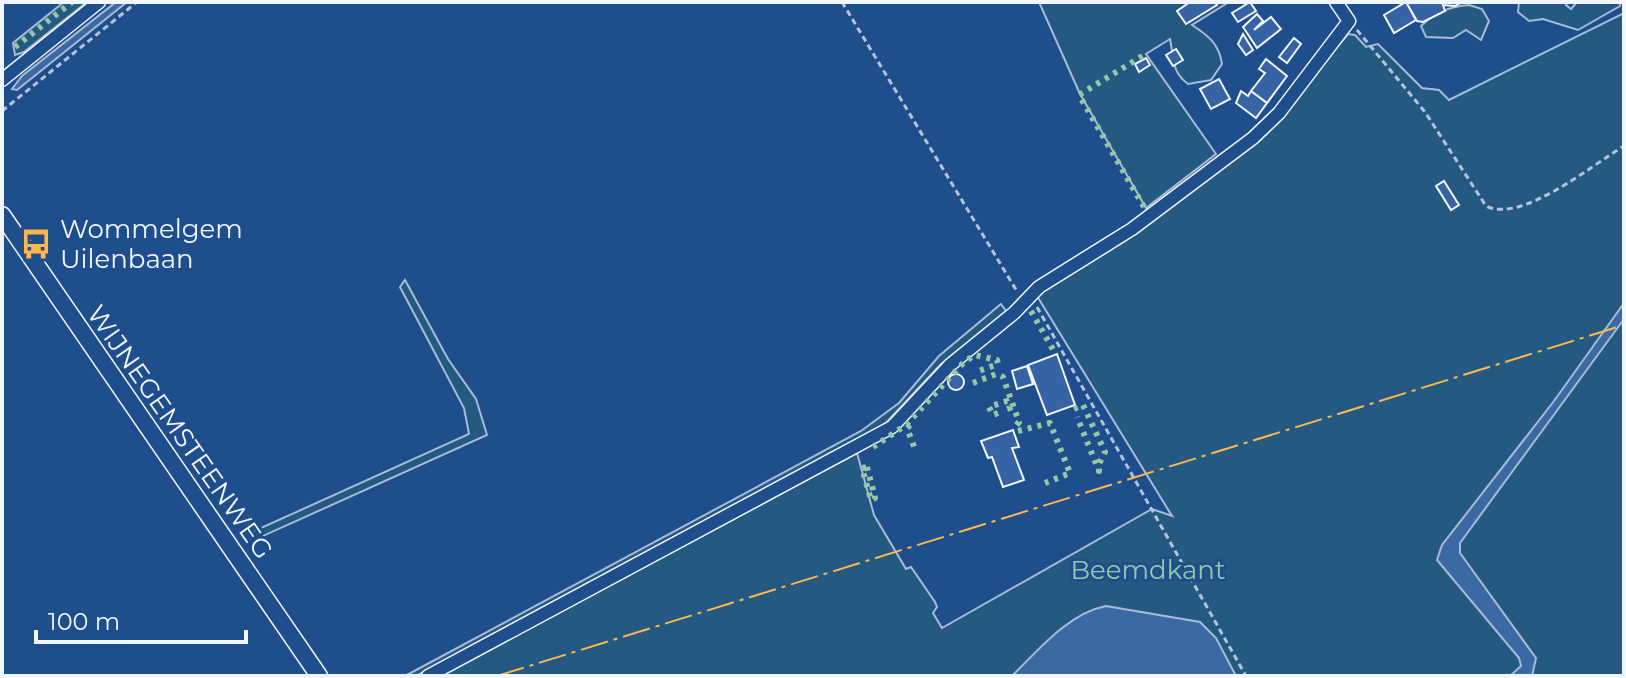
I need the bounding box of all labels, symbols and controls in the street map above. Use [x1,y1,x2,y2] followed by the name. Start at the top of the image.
[60,213,243,275] place label: Wommelgem Uilenbaan
[19,227,53,261] bus stop icon: Wommelgem Uilenbaan
[80,299,280,565] street label: WIJNEGEMSTEENWEG
[1071,554,1226,586] park label: Beemdkant
[36,594,246,644] scale bar
[48,607,120,636] text: 100 m

